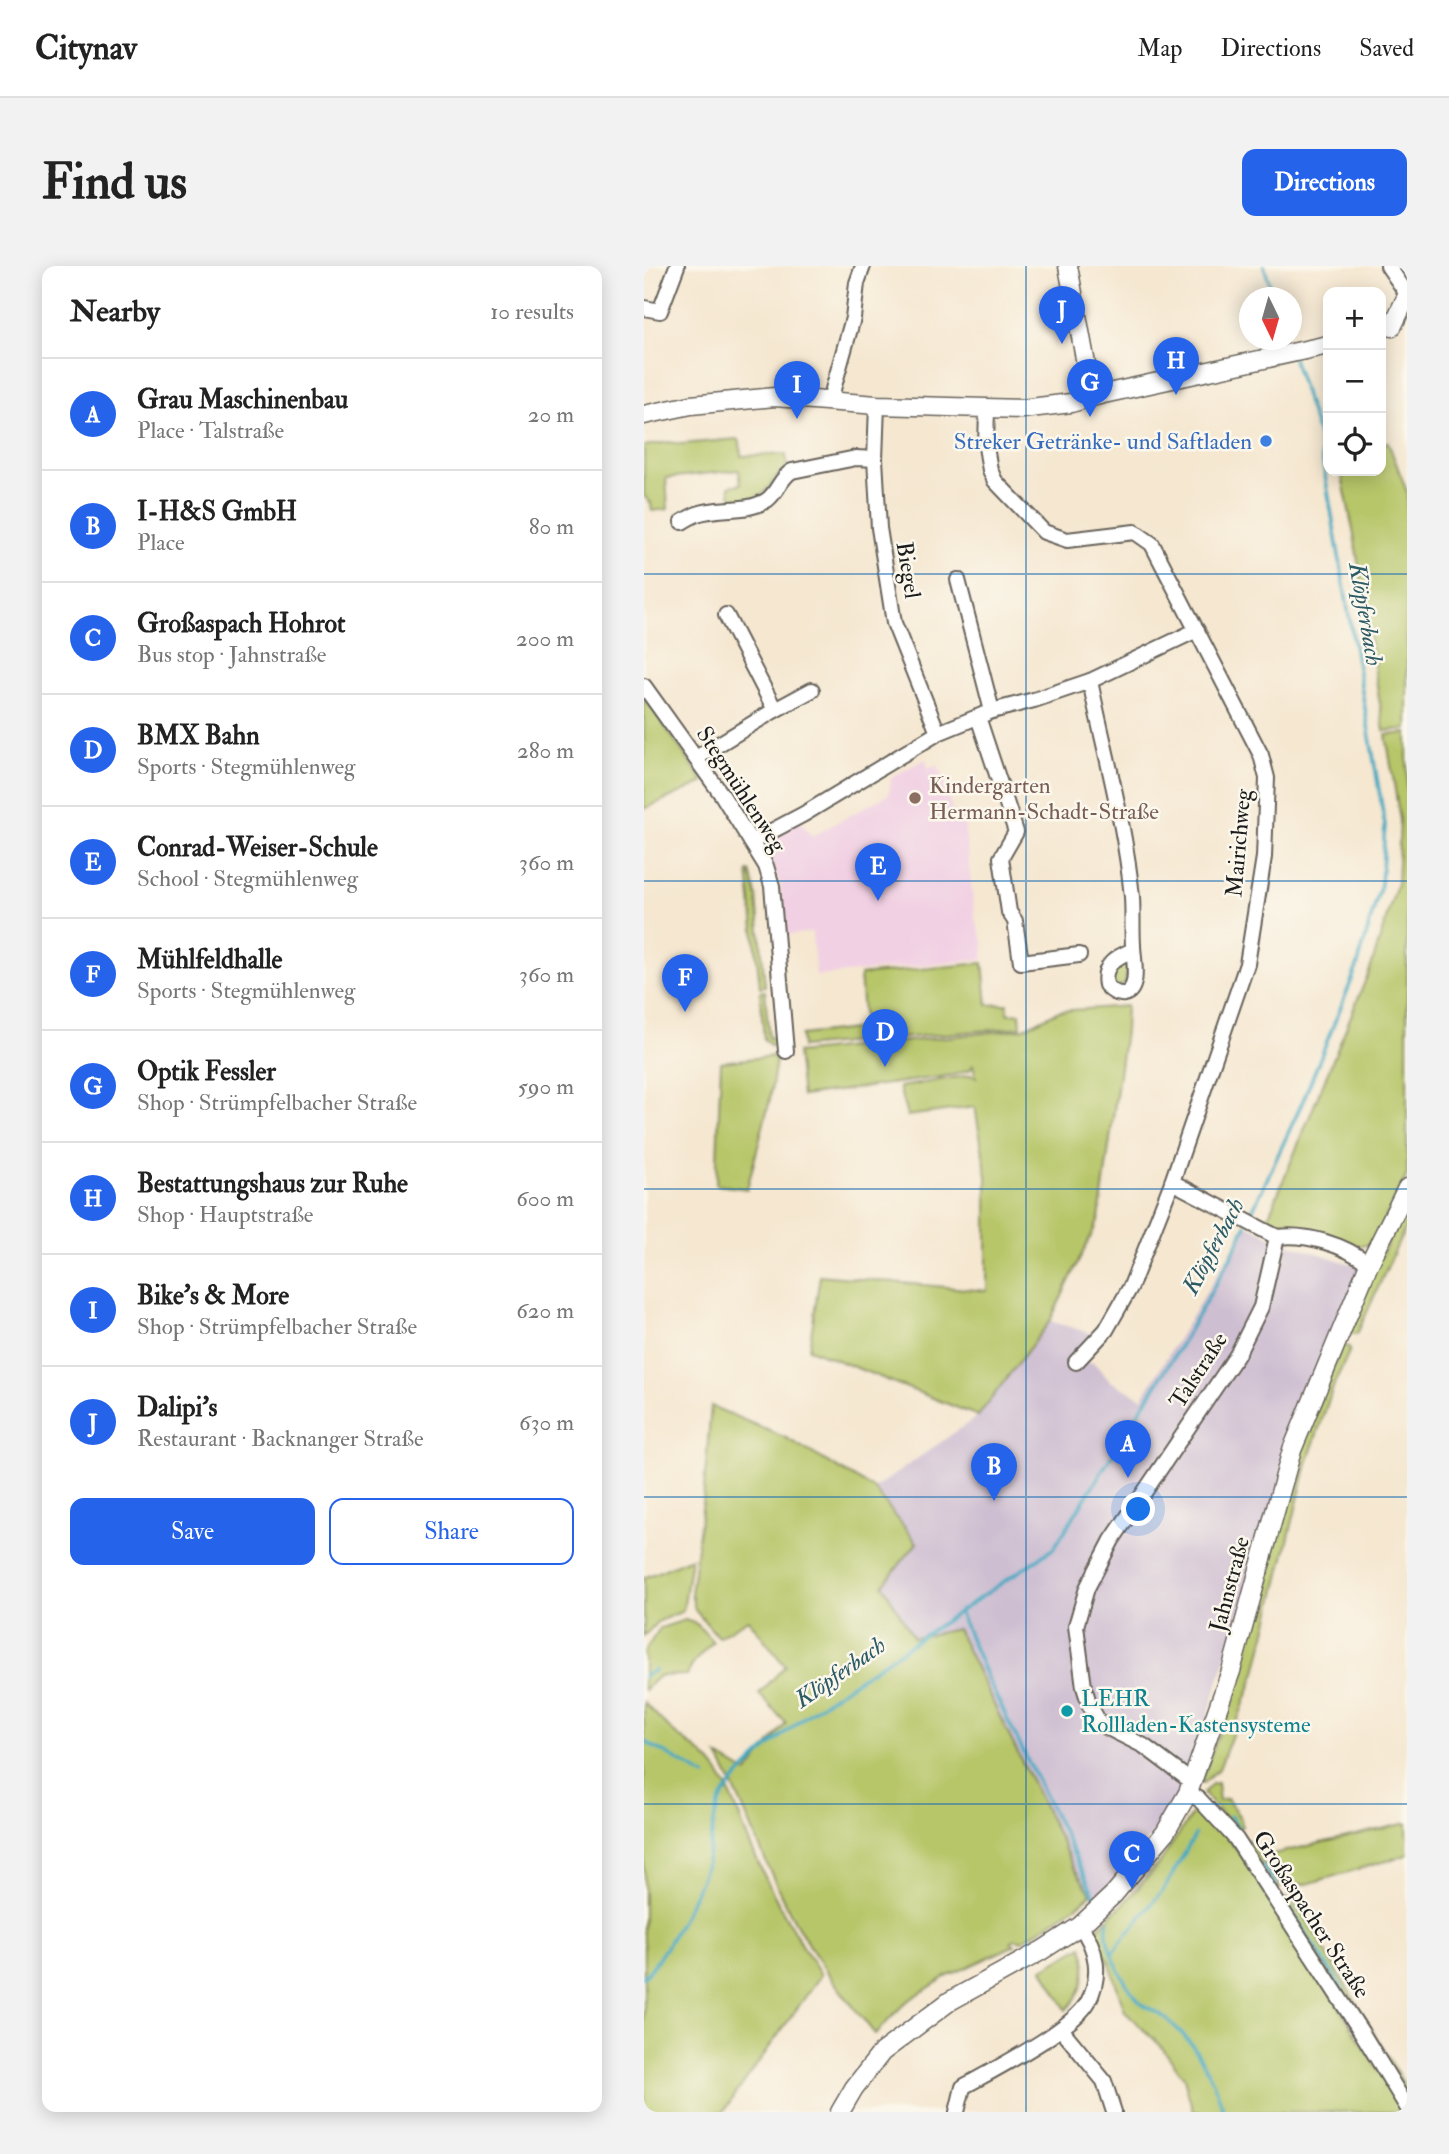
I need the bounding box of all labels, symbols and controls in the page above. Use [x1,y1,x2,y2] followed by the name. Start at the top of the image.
[35,28,137,69] text: Citynav
[1137,33,1182,64] text: Map
[1220,33,1321,64] text: Directions
[1359,33,1414,64] text: Saved
[1242,149,1407,216] button: Directions
[42,152,187,213] text: Find us
[1039,286,1085,344] pin: J
[1239,287,1302,350] north arrow
[1323,287,1386,476] map controls
[1323,287,1386,350] button: +
[70,293,160,330] text: Nearby
[490,297,574,326] text: 10 results
[1153,337,1199,395] pin: H
[1323,350,1386,413] button: −
[1067,359,1113,417] pin: G
[774,361,820,419] pin: I
[137,384,348,416] text: Grau Maschinenbau
[86,400,100,429] text: A
[528,400,574,429] text: 20 m
[1323,413,1386,476] button: locate
[137,416,284,445] text: Place · Talstraße
[954,427,1252,456] place label: Streker Getränke- und Saftladen
[1258,433,1274,449] marker: Streker Getränke- und Saftladen
[137,496,297,528] text: I-H&S GmbH
[85,512,101,541] text: B
[529,512,574,541] text: 80 m
[137,528,185,557] text: Place
[890,539,927,601] street label: Biegel
[1341,559,1390,669] water label: Klöpferbach
[137,608,345,640] text: Großaspach Hohrot
[85,624,101,653] text: C
[516,624,574,653] text: 200 m
[137,640,326,669] text: Bus stop · Jahnstraße
[137,720,260,752] text: BMX Bahn
[690,721,794,858] street label: Stegmühlenweg
[84,736,102,765] text: D
[517,736,574,765] text: 280 m
[137,752,355,781] text: Sports · Stegmühlenweg
[929,771,1159,826] place label: Kindergarten Hermann-Schadt-Straße
[1219,787,1258,898] street label: Mairichweg
[907,790,923,806] marker: Kindergarten Hermann-Schadt-Straße
[137,832,378,864] text: Conrad-Weiser-Schule
[855,843,901,901] pin: E
[85,848,101,877] text: E
[519,848,574,877] text: 360 m
[137,864,358,893] text: School · Stegmühlenweg
[137,944,282,976] text: Mühlfeldhalle
[662,954,708,1012] pin: F
[86,960,100,989] text: F
[519,960,574,989] text: 360 m
[137,976,355,1005] text: Sports · Stegmühlenweg
[862,1009,908,1067] pin: D
[137,1056,276,1088] text: Optik Fessler
[83,1072,103,1101] text: G
[518,1072,574,1101] text: 590 m
[137,1088,417,1117] text: Shop · Strümpfelbacher Straße
[137,1168,408,1200] text: Bestattungshaus zur Ruhe
[84,1184,102,1213] text: H
[516,1184,574,1213] text: 600 m
[1175,1193,1252,1301] water label: Klöpferbach
[137,1200,313,1229] text: Shop · Hauptstraße
[137,1280,289,1312] text: Bike's & More
[88,1296,98,1325] text: I
[516,1296,574,1325] text: 620 m
[137,1312,417,1341] text: Shop · Strümpfelbacher Straße
[1163,1326,1234,1414] street label: Talstraße
[137,1392,217,1424] text: Dalipi's
[88,1408,98,1437] text: J
[519,1408,574,1437] text: 630 m
[1105,1420,1151,1478] pin: A
[137,1424,424,1453] text: Restaurant · Backnanger Straße
[971,1443,1017,1501] pin: B
[1121,1492,1155,1526] your location
[70,1498,315,1565] button: Save
[329,1498,574,1565] button: Share
[1203,1533,1256,1636] street label: Jahnstraße
[788,1630,892,1716] water label: Klöpferbach
[1081,1684,1311,1739] place label: LEHR Rollladen-Kastensysteme
[1059,1703,1075,1719] marker: LEHR Rollladen-Kastensysteme
[1246,1825,1377,2005] street label: Großaspacher Straße
[1109,1831,1155,1889] pin: C

